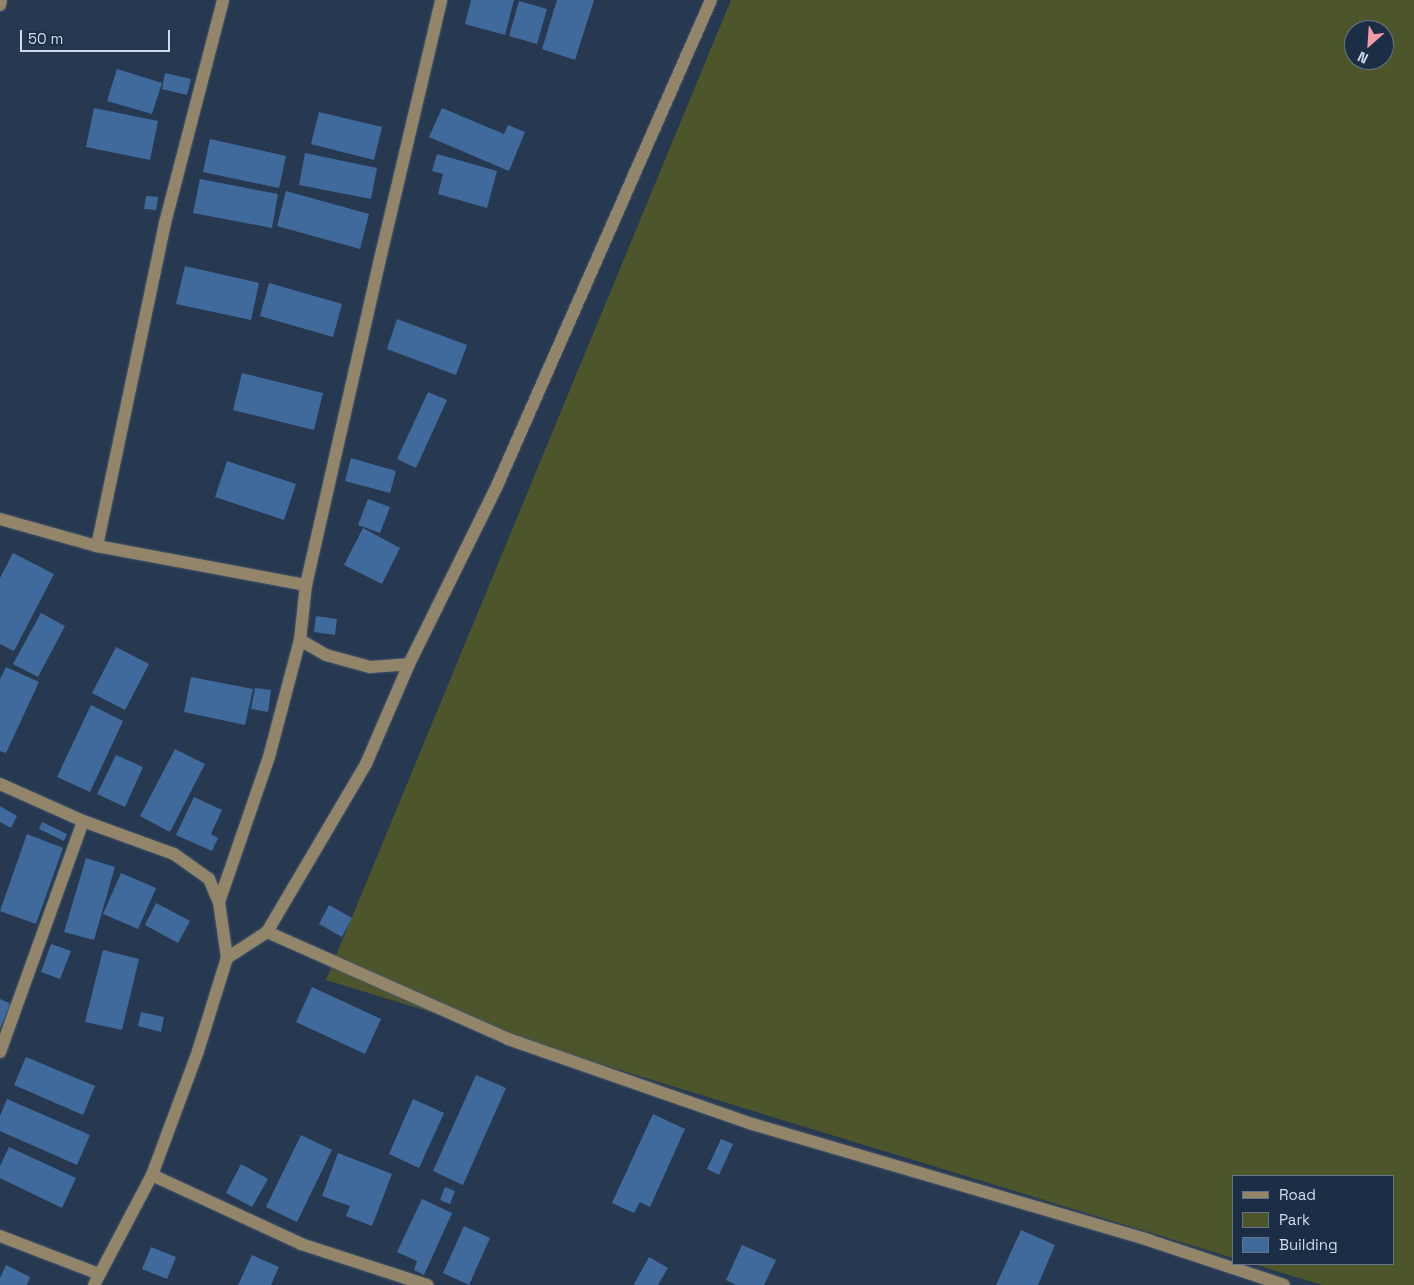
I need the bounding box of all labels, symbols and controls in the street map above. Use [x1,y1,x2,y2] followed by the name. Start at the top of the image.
[22,20,172,52] scale bar
[1344,20,1394,70] north arrow
[28,29,63,48] text: 50 m
[1355,47,1371,68] text: N
[1232,1175,1394,1265] legend
[1279,1185,1316,1204] text: Road
[1279,1210,1310,1229] text: Park
[1279,1235,1338,1254] text: Building

